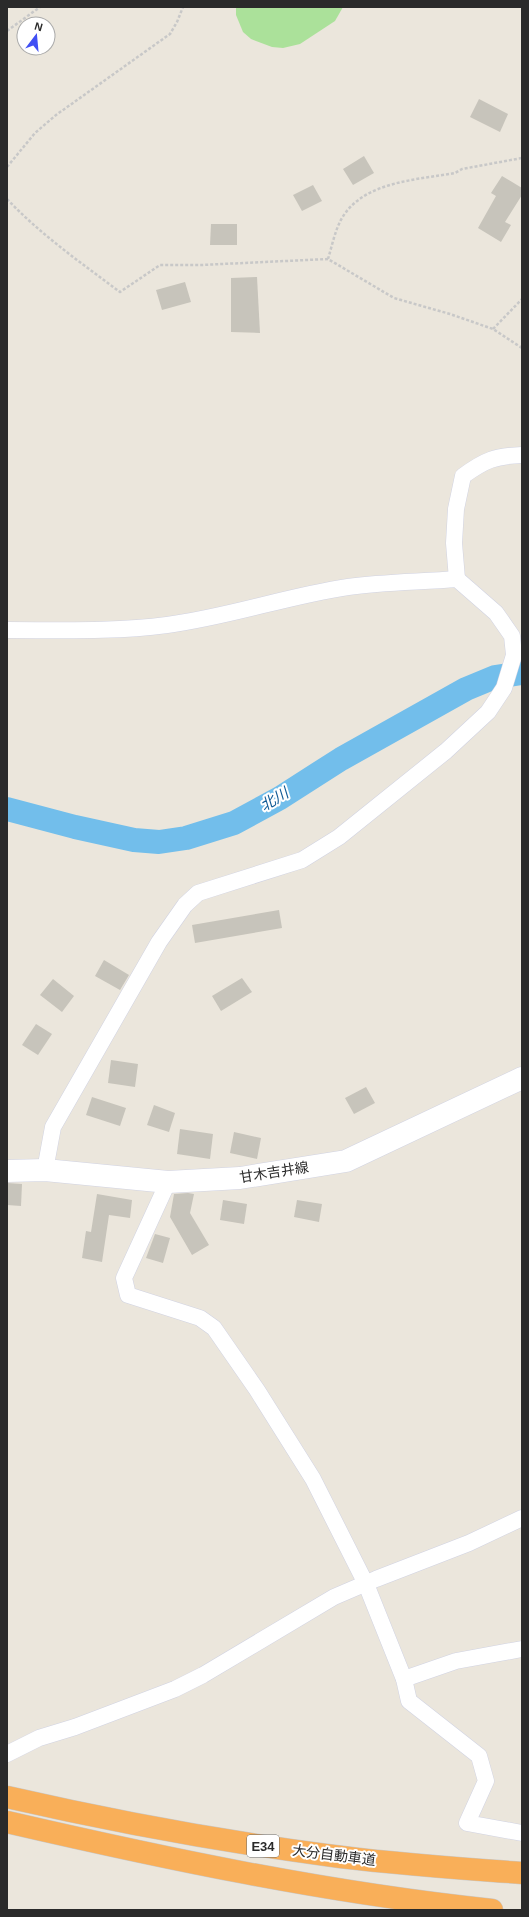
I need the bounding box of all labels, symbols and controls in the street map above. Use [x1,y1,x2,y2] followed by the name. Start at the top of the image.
[16,16,56,56] north arrow
[33,20,44,33] text: N
[257,783,293,814] water label: 北川
[238,1159,310,1185] street label: 甘木吉井線
[247,1835,279,1857] road number: E34
[291,1842,377,1868] street label: 大分自動車道

